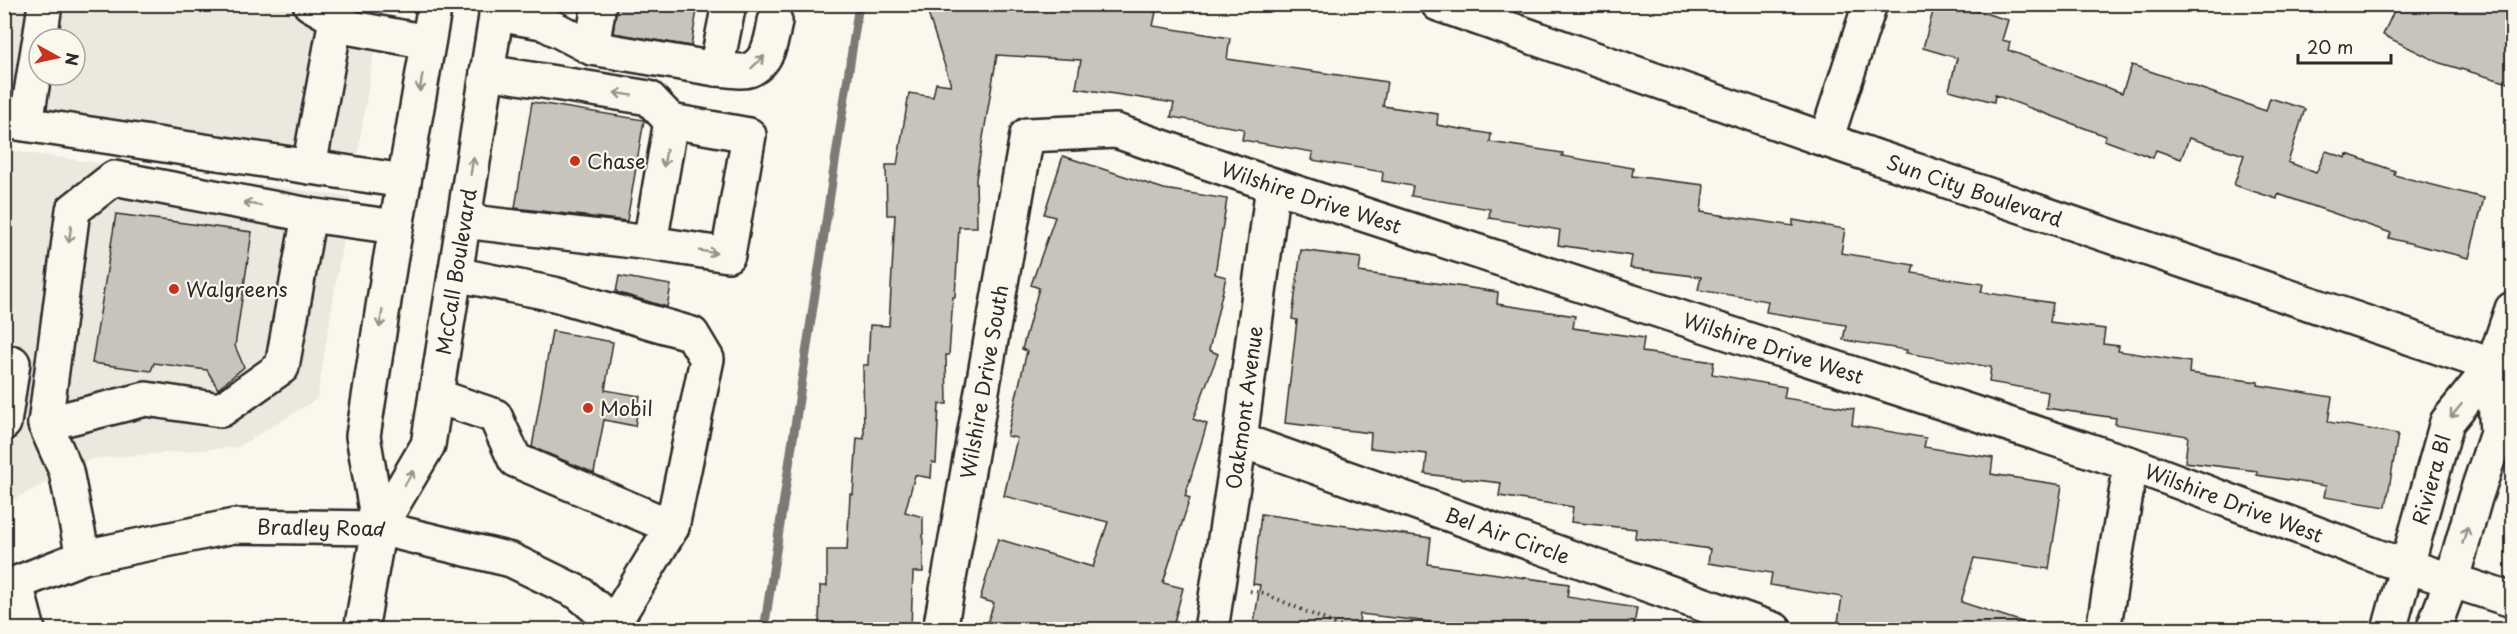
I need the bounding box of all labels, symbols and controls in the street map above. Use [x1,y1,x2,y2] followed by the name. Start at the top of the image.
[27,27,87,87] north arrow
[2298,27,2391,65] scale bar
[2307,33,2353,60] text: 20 m
[60,51,86,67] text: N
[751,55,766,69] one-way arrow
[415,72,426,92] one-way arrow
[614,88,633,99] one-way arrow
[587,146,646,176] place label: Chase
[659,147,670,167] one-way arrow
[1883,147,2067,234] street label: Sun City Boulevard
[1217,153,1406,241] street label: Wilshire Drive West
[568,154,582,168] marker: Chase
[467,156,478,176] one-way arrow
[428,186,484,357] street label: McCall Boulevard
[242,198,262,209] one-way arrow
[65,223,76,243] one-way arrow
[697,247,717,258] one-way arrow
[186,274,288,304] place label: Walgreens
[167,282,181,296] marker: Walgreens
[952,282,1015,481] street label: Wilshire Drive South
[1679,304,1868,391] street label: Wilshire Drive West
[375,309,386,329] one-way arrow
[1218,324,1270,491] street label: Oakmont Avenue
[600,393,653,423] place label: Mobil
[581,401,595,415] marker: Mobil
[2450,402,2463,418] one-way arrow
[2404,431,2458,528] street label: Riviera Bl
[2141,456,2328,550] street label: Wilshire Drive West
[403,470,415,487] one-way arrow
[1441,499,1574,571] street label: Bel Air Circle
[257,511,389,544] street label: Bradley Road
[2460,525,2471,544] one-way arrow

